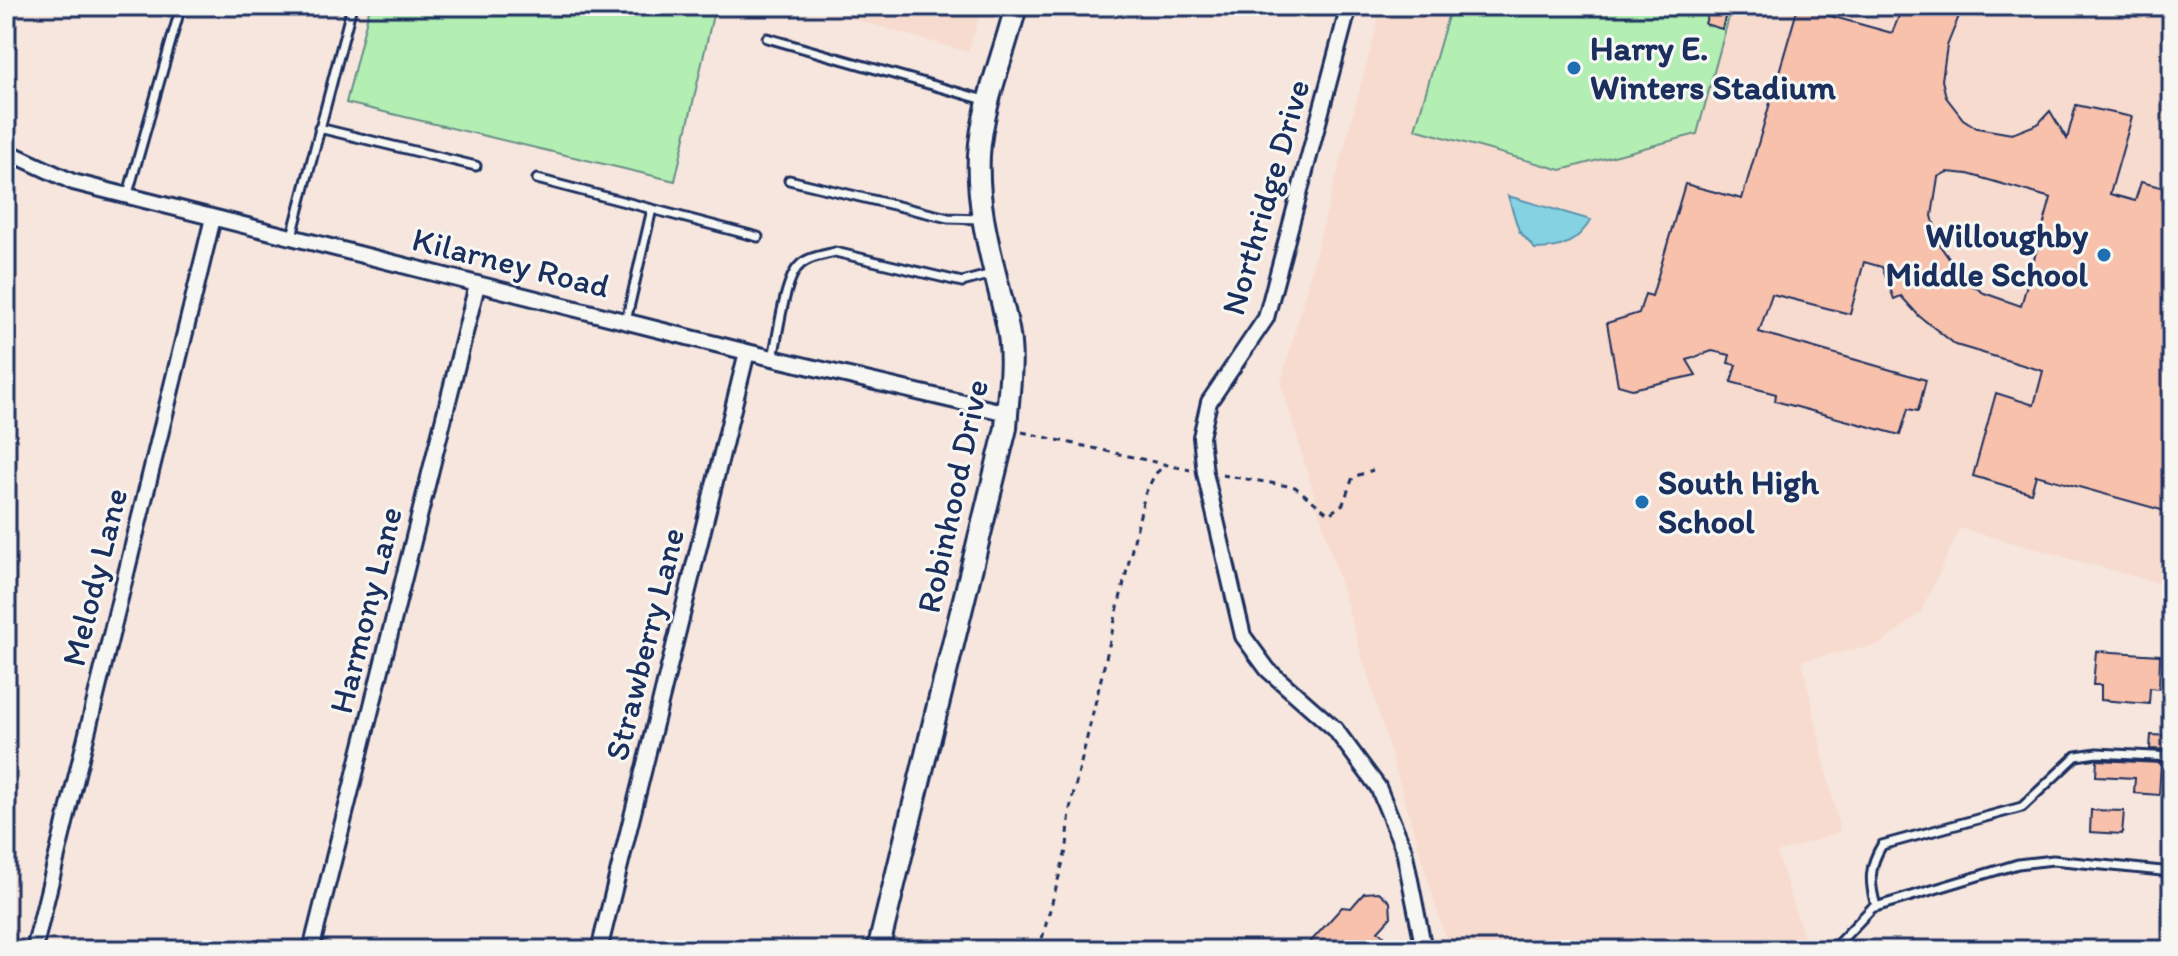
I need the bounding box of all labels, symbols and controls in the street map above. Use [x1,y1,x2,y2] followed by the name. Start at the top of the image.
[1590,28,1836,108] place label: Harry E. Winters Stadium
[1565,59,1583,77] marker: Harry E. Winters Stadium
[1212,75,1319,320] street label: Northridge Drive
[1885,215,2089,295] place label: Willoughby Middle School
[408,218,614,307] street label: Kilarney Road
[2095,246,2113,264] marker: Willoughby Middle School
[908,376,997,617] street label: Robinhood Drive
[1658,462,1819,542] place label: South High School
[53,484,136,670] street label: Melody Lane
[1633,493,1651,511] marker: South High School
[320,503,411,718] street label: Harmony Lane
[596,523,693,765] street label: Strawberry Lane

